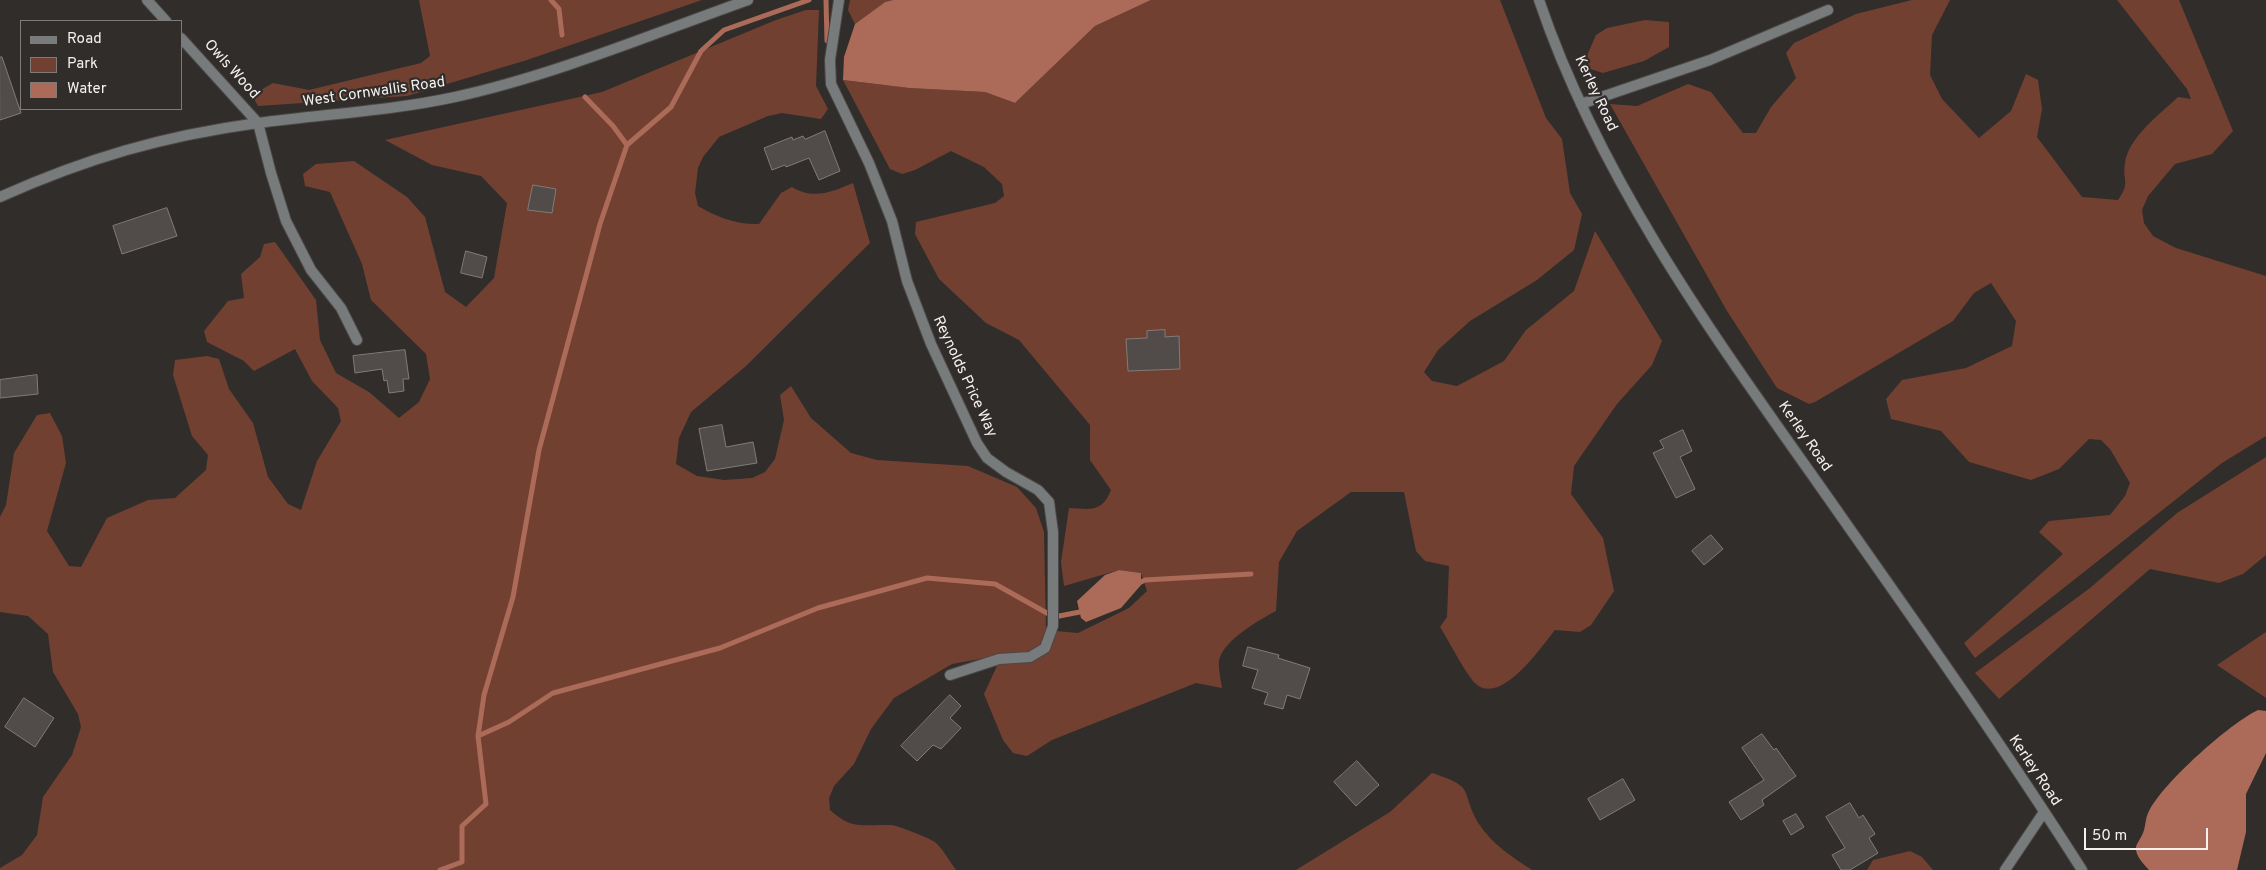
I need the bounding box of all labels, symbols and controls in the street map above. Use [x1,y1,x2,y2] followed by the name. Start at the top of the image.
[20,20,182,110] legend
[67,30,102,49] text: Road
[200,36,262,104] street label: Owls Wood
[1570,53,1620,135] street label: Kerley Road
[67,55,98,74] text: Park
[302,74,446,112] street label: West Cornwallis Road
[67,80,106,99] text: Water
[928,314,1000,440] street label: Reynolds Price Way
[1773,399,1835,475] street label: Kerley Road
[2004,732,2064,810] street label: Kerley Road
[2086,818,2210,850] scale bar
[2092,827,2127,846] text: 50 m

